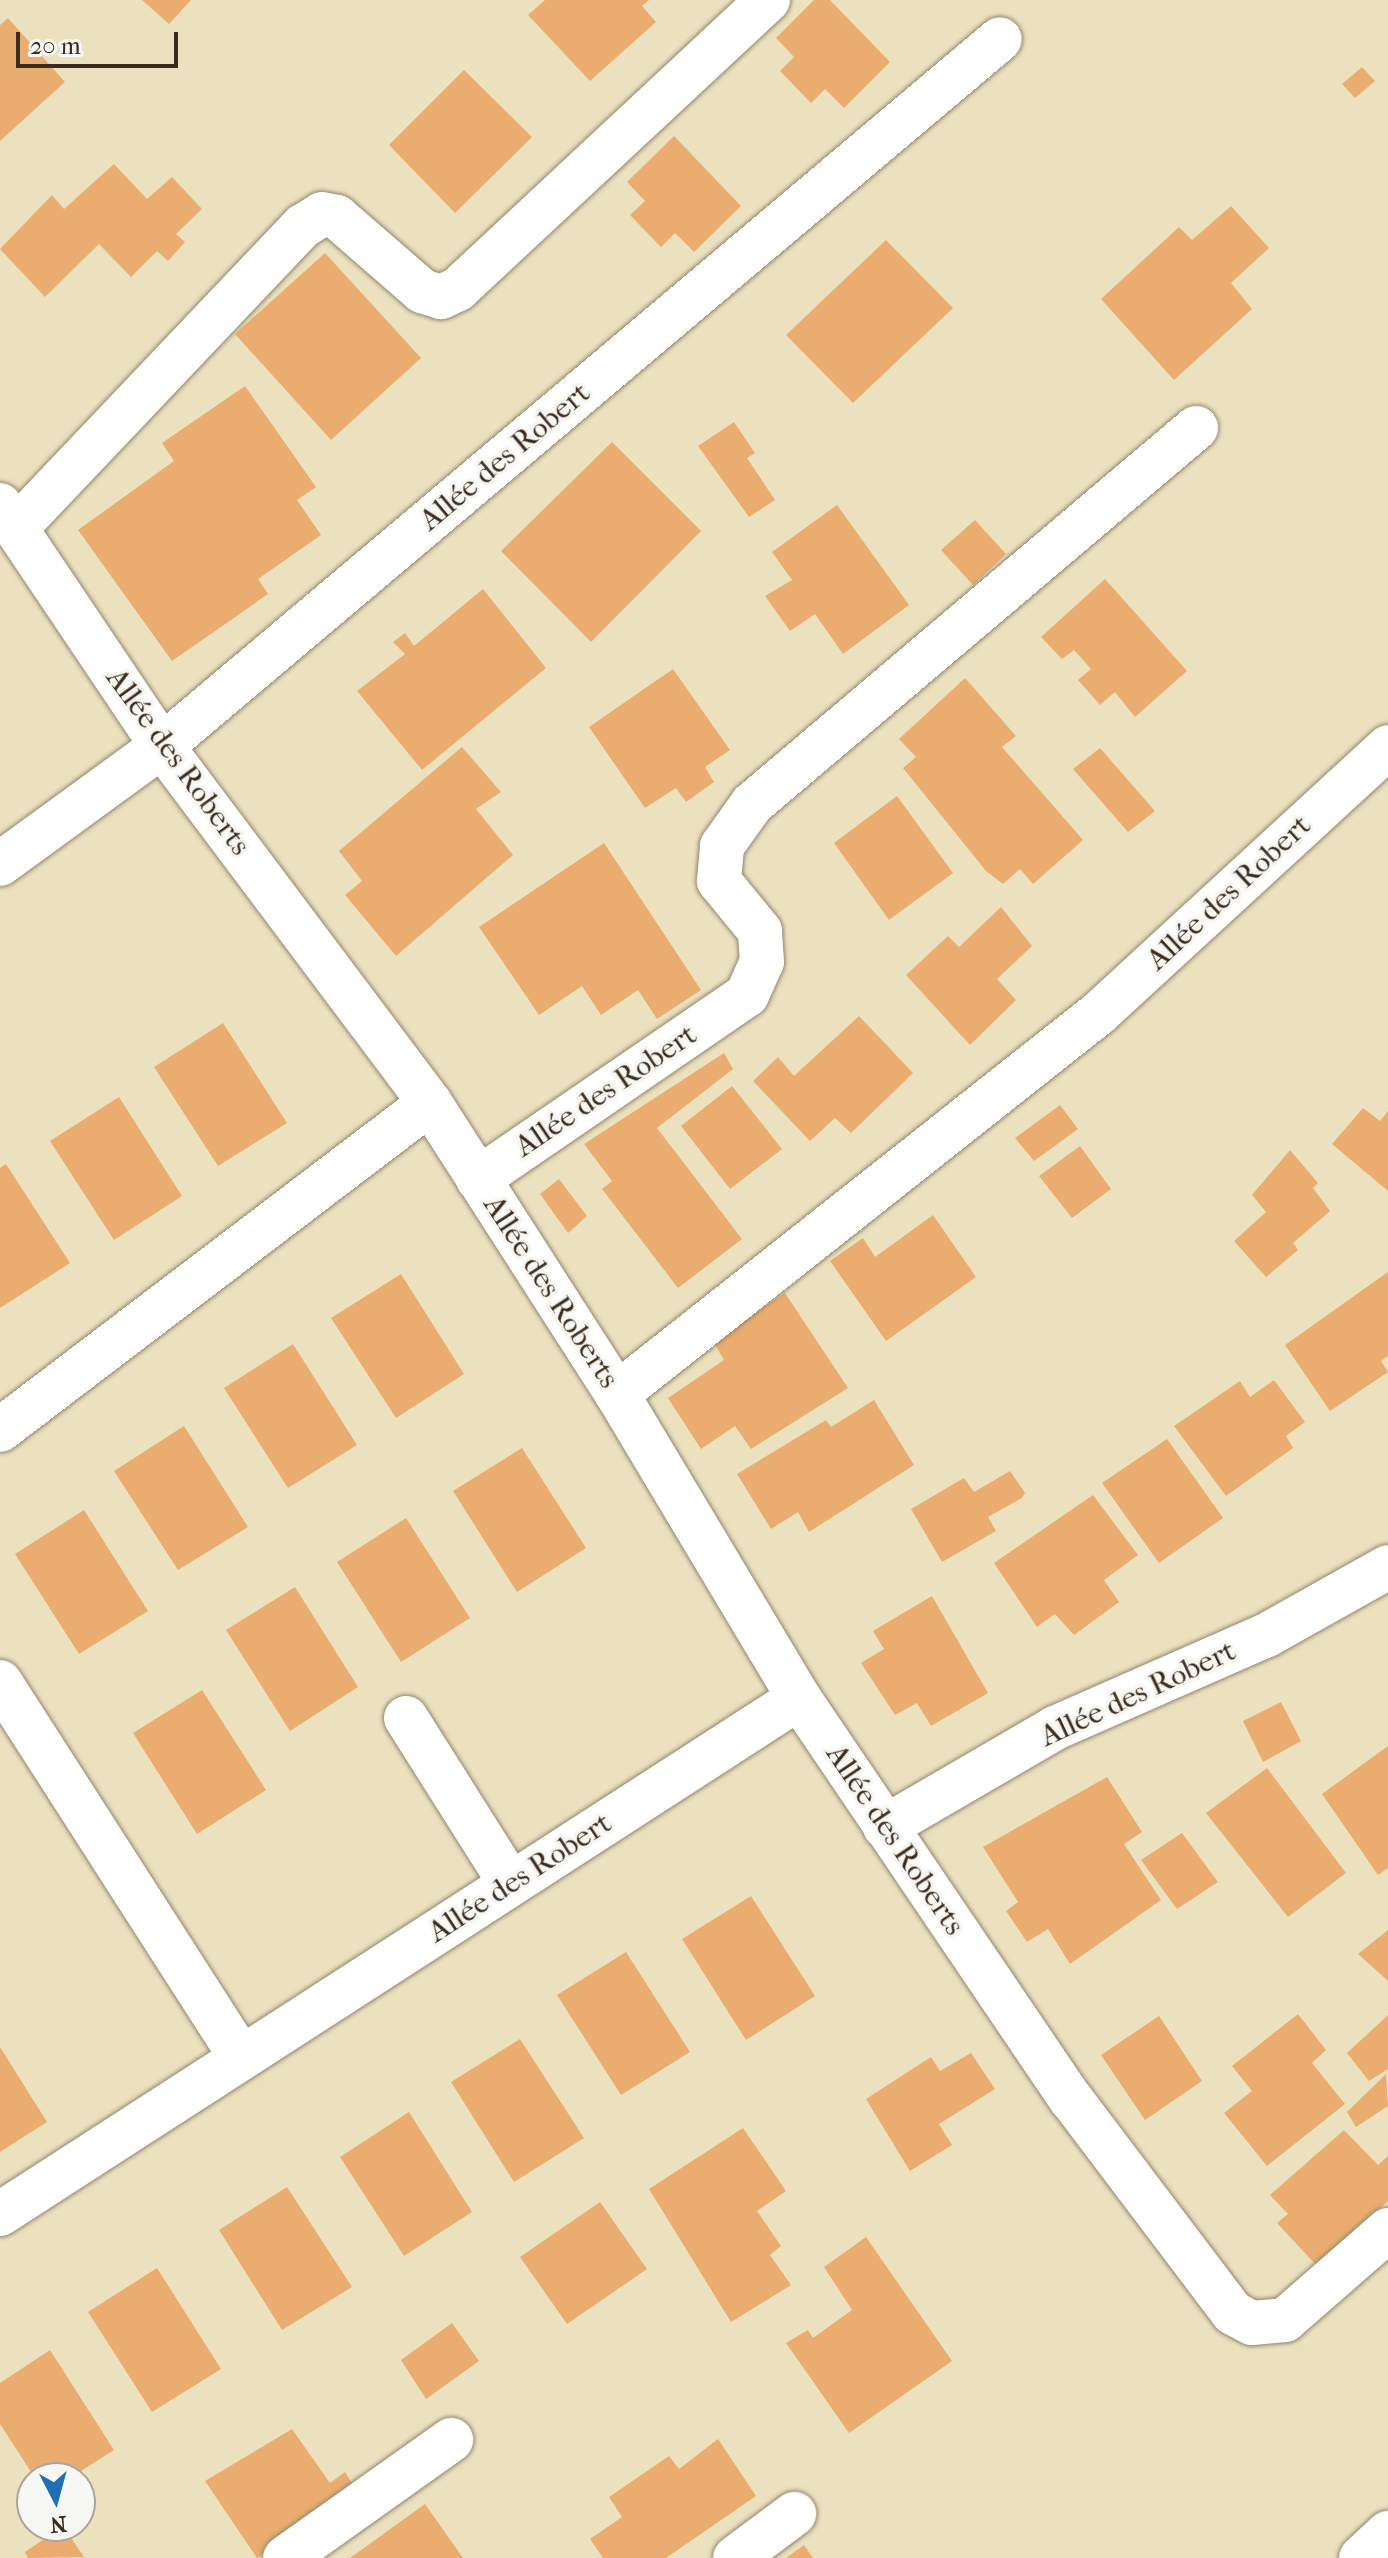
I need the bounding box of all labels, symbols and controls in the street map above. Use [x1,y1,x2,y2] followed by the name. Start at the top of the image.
[20,16,182,66] scale bar
[30,32,81,60] text: 20 m
[413,375,597,539] street label: Allée des Robert
[98,661,258,863] street label: Allée des Roberts
[1139,808,1319,978] street label: Allée des Robert
[508,1017,704,1165] street label: Allée des Robert
[475,1189,627,1395] street label: Allée des Roberts
[1035,1633,1241,1755] street label: Allée des Robert
[818,1738,972,1942] street label: Allée des Roberts
[422,1805,618,1951] street label: Allée des Robert
[16,2462,96,2542] north arrow
[49,2510,68,2538] text: N

